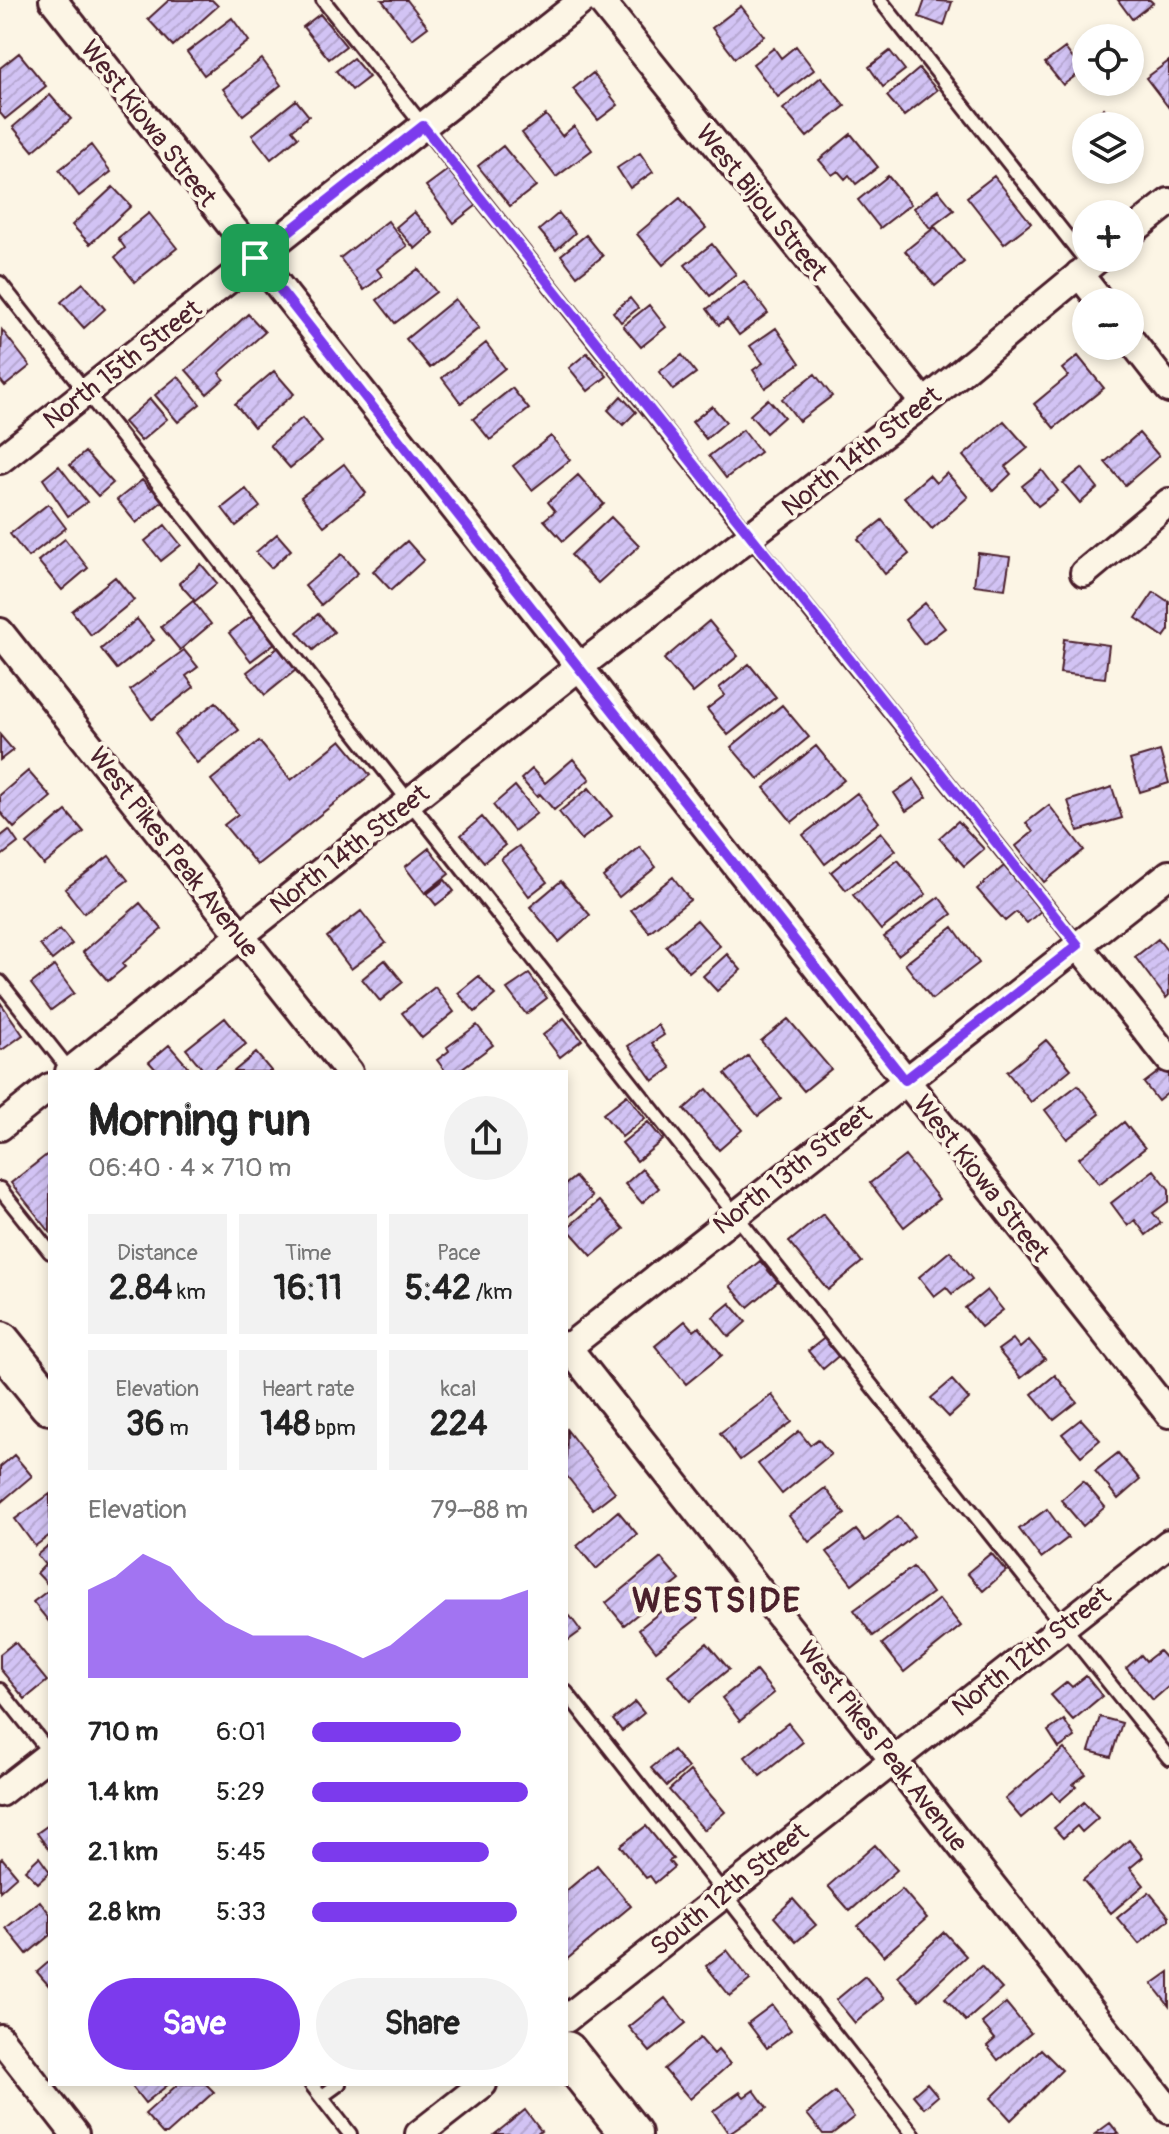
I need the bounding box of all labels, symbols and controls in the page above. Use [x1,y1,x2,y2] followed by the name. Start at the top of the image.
[1072,24,1144,360] map controls
[1072,24,1144,96] button: locate
[73,34,223,214] street label: West Kiowa Street
[1072,112,1144,184] button: layers
[688,118,834,288] street label: West Bijou Street
[1072,200,1144,272] button: +
[221,224,289,292] pin
[233,236,277,280] icon: arrive
[1072,288,1144,360] button: −
[37,293,209,437] street label: North 15th Street
[776,379,948,524] street label: North 14th Street
[81,741,265,964] street label: West Pikes Peak Avenue
[264,777,436,922] street label: North 14th Street
[906,1089,1056,1269] street label: West Kiowa Street
[88,1094,311,1149] text: Morning run
[444,1096,528,1180] button: share
[707,1098,879,1242] street label: North 13th Street
[88,1152,291,1184] text: 06:40 · 4 × 710 m
[117,1239,198,1267] text: Distance
[285,1239,331,1267] text: Time
[437,1239,480,1267] text: Pace
[109,1267,172,1310] text: 2.84
[274,1267,342,1310] text: 16:11
[405,1267,471,1310] text: 5:42
[172,1278,206,1306] text: km
[471,1278,512,1306] text: /km
[115,1375,199,1403] text: Elevation
[262,1375,354,1403] text: Heart rate
[441,1375,477,1403] text: kcal
[126,1403,165,1446] text: 36
[260,1403,310,1446] text: 148
[430,1403,488,1446] text: 224
[165,1414,189,1442] text: m
[310,1414,356,1442] text: bpm
[88,1494,187,1526] text: Elevation
[431,1494,528,1526] text: 79–88 m
[632,1580,802,1623] district label: WESTSIDE
[946,1580,1118,1724] street label: North 12th Street
[790,1635,974,1858] street label: West Pikes Peak Avenue
[88,1716,158,1748] text: 710 m
[216,1716,266,1748] text: 6:01
[88,1776,159,1808] text: 1.4 km
[216,1776,265,1808] text: 5:29
[644,1816,815,1963] street label: South 12th Street
[88,1836,158,1868] text: 2.1 km
[216,1836,266,1868] text: 5:45
[88,1896,161,1928] text: 2.8 km
[216,1896,266,1928] text: 5:33
[88,1978,300,2070] button: Save
[316,1978,528,2070] button: Share

